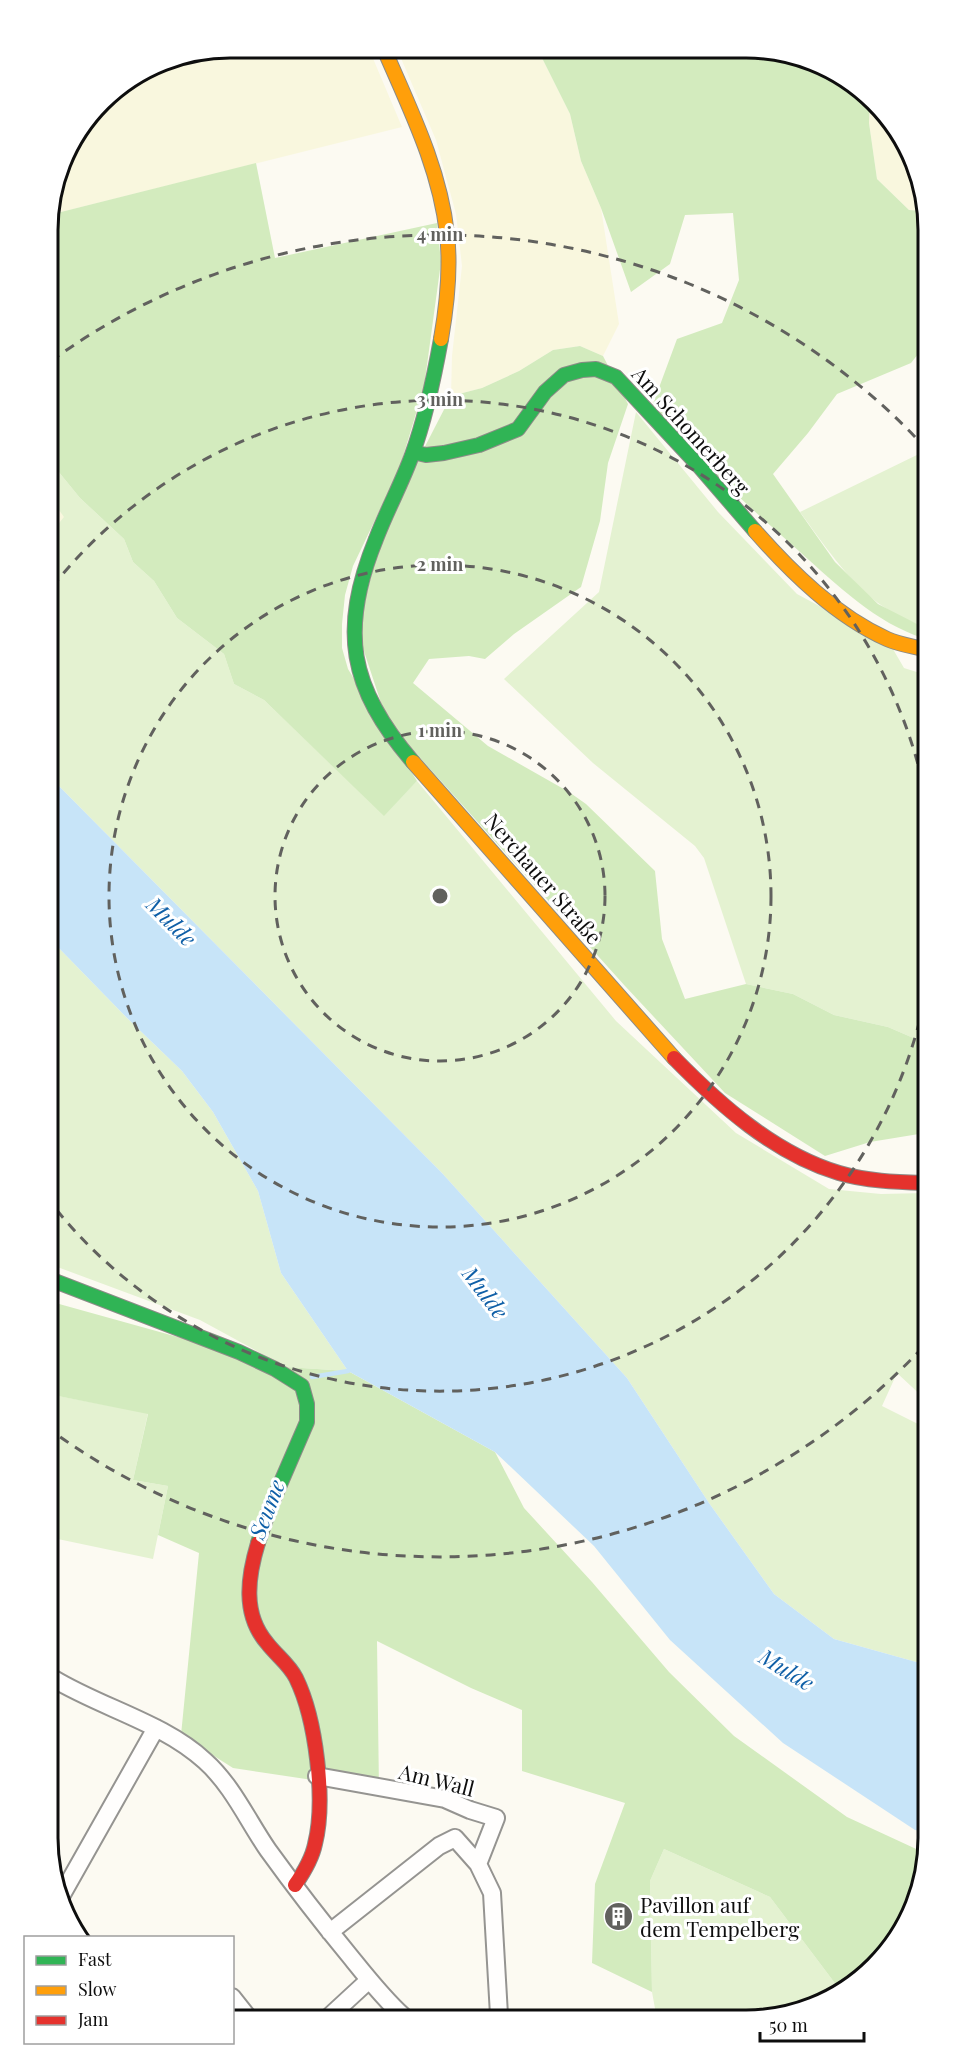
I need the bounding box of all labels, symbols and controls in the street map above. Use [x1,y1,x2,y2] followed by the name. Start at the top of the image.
[417,222,463,246] text: 4 min
[626,359,757,500] street label: Am Schomerberg
[417,387,463,411] text: 3 min
[417,552,463,576] text: 2 min
[418,718,462,742] text: 1 min
[479,806,609,950] street label: Nerchauer Straße
[430,886,450,906] centre of rings
[140,889,204,953] water label: Mulde
[456,1259,516,1325] water label: Mulde
[241,1474,291,1544] water label: Seume
[753,1640,820,1697] water label: Mulde
[395,1756,478,1802] street label: Am Wall
[640,1890,799,1942] place label: Pavillon auf dem Tempelberg
[603,1900,635,1932] building icon: Pavillon auf dem Tempelberg
[24,1936,234,2044] legend
[78,1947,112,1971] text: Fast
[78,1977,116,2001] text: Slow
[760,2005,864,2043] scale bar
[77,2007,108,2031] text: Jam
[769,2013,808,2037] text: 50 m

